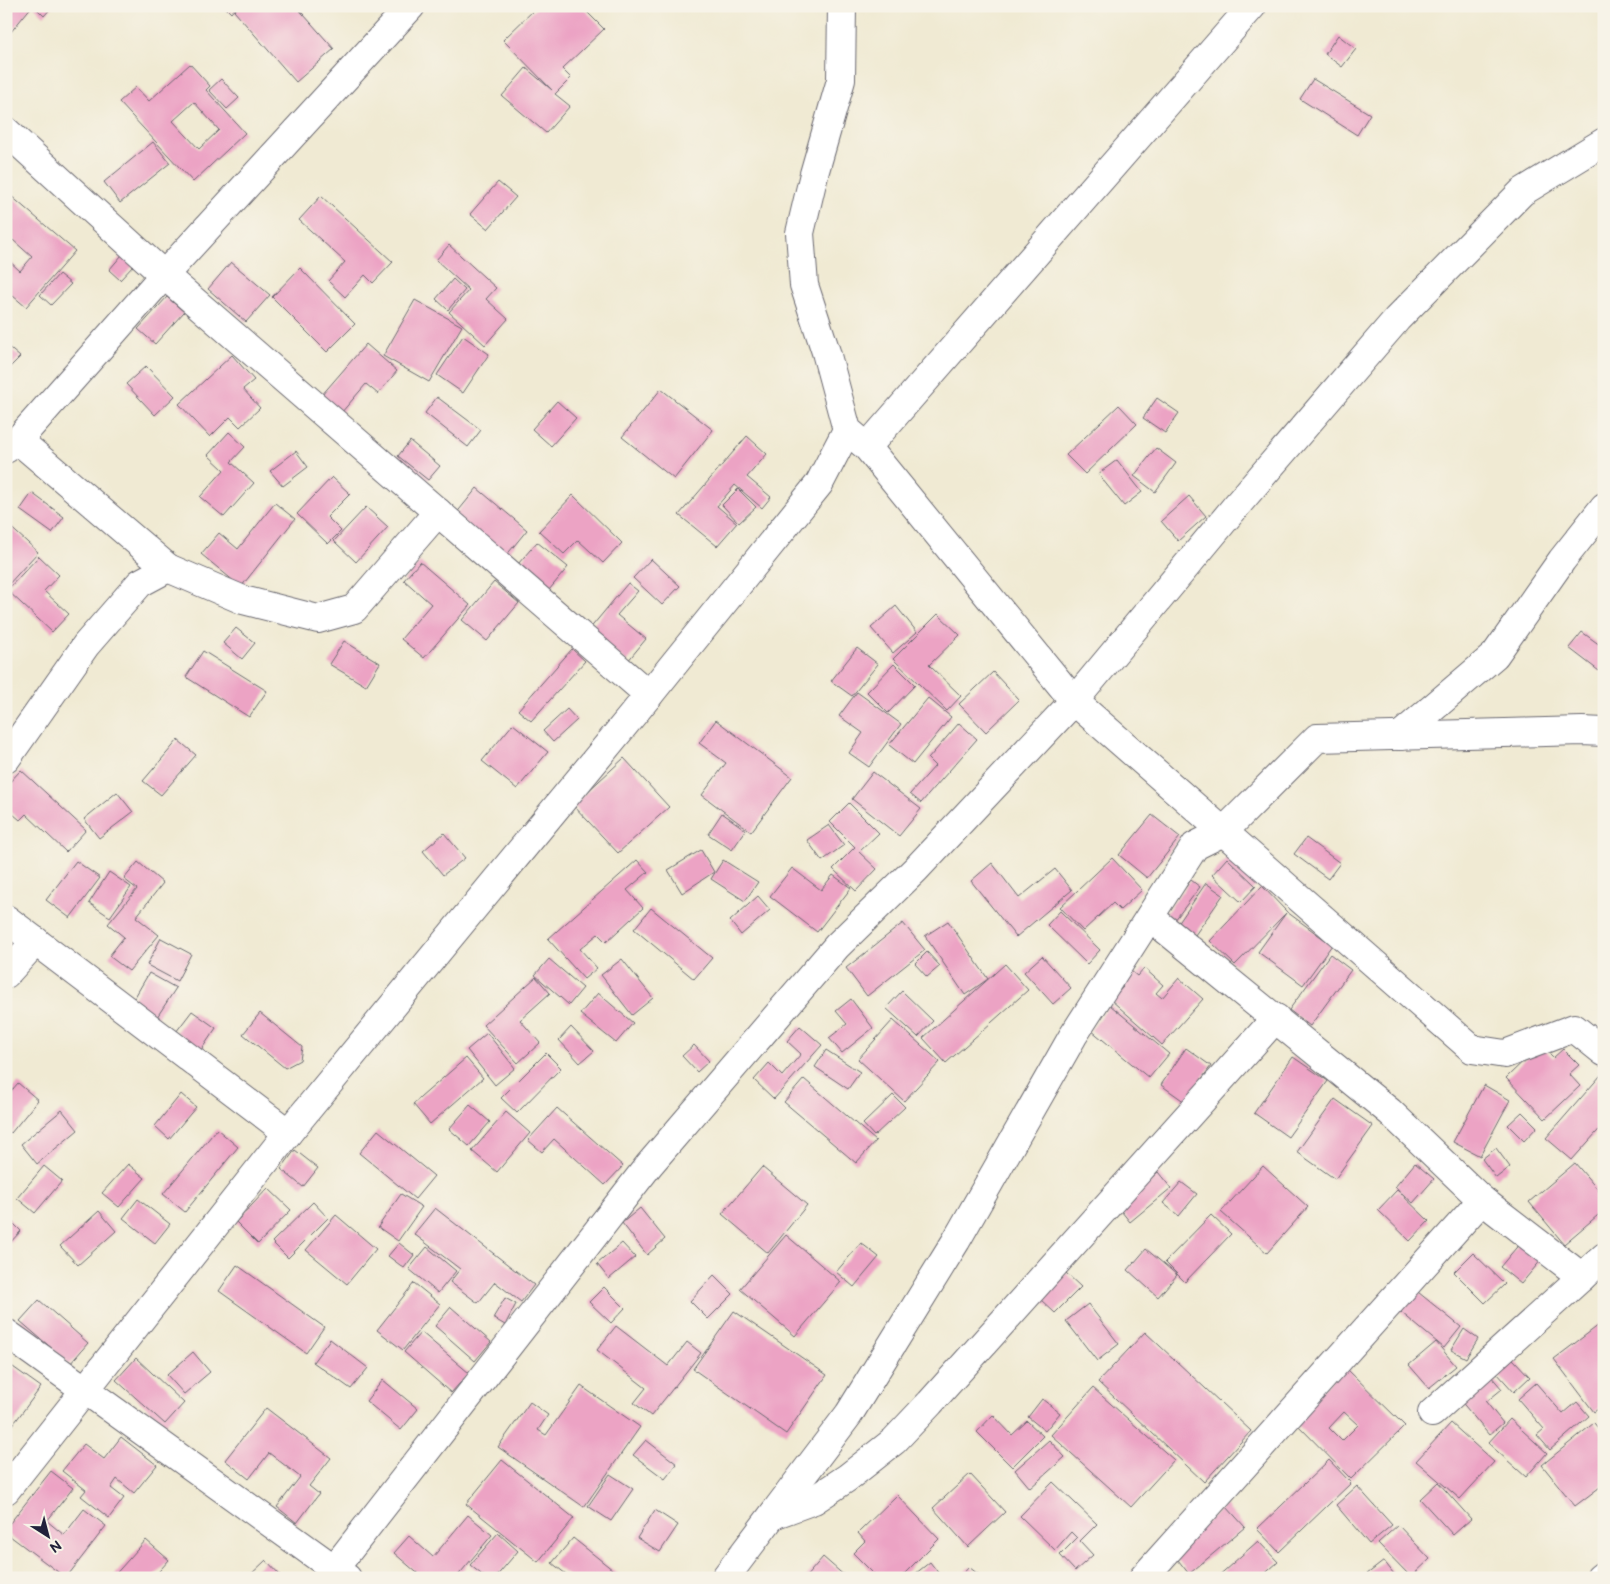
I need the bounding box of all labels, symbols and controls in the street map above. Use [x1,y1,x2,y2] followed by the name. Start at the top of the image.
[22,1512,72,1562] north arrow
[46,1536,65,1556] text: N

